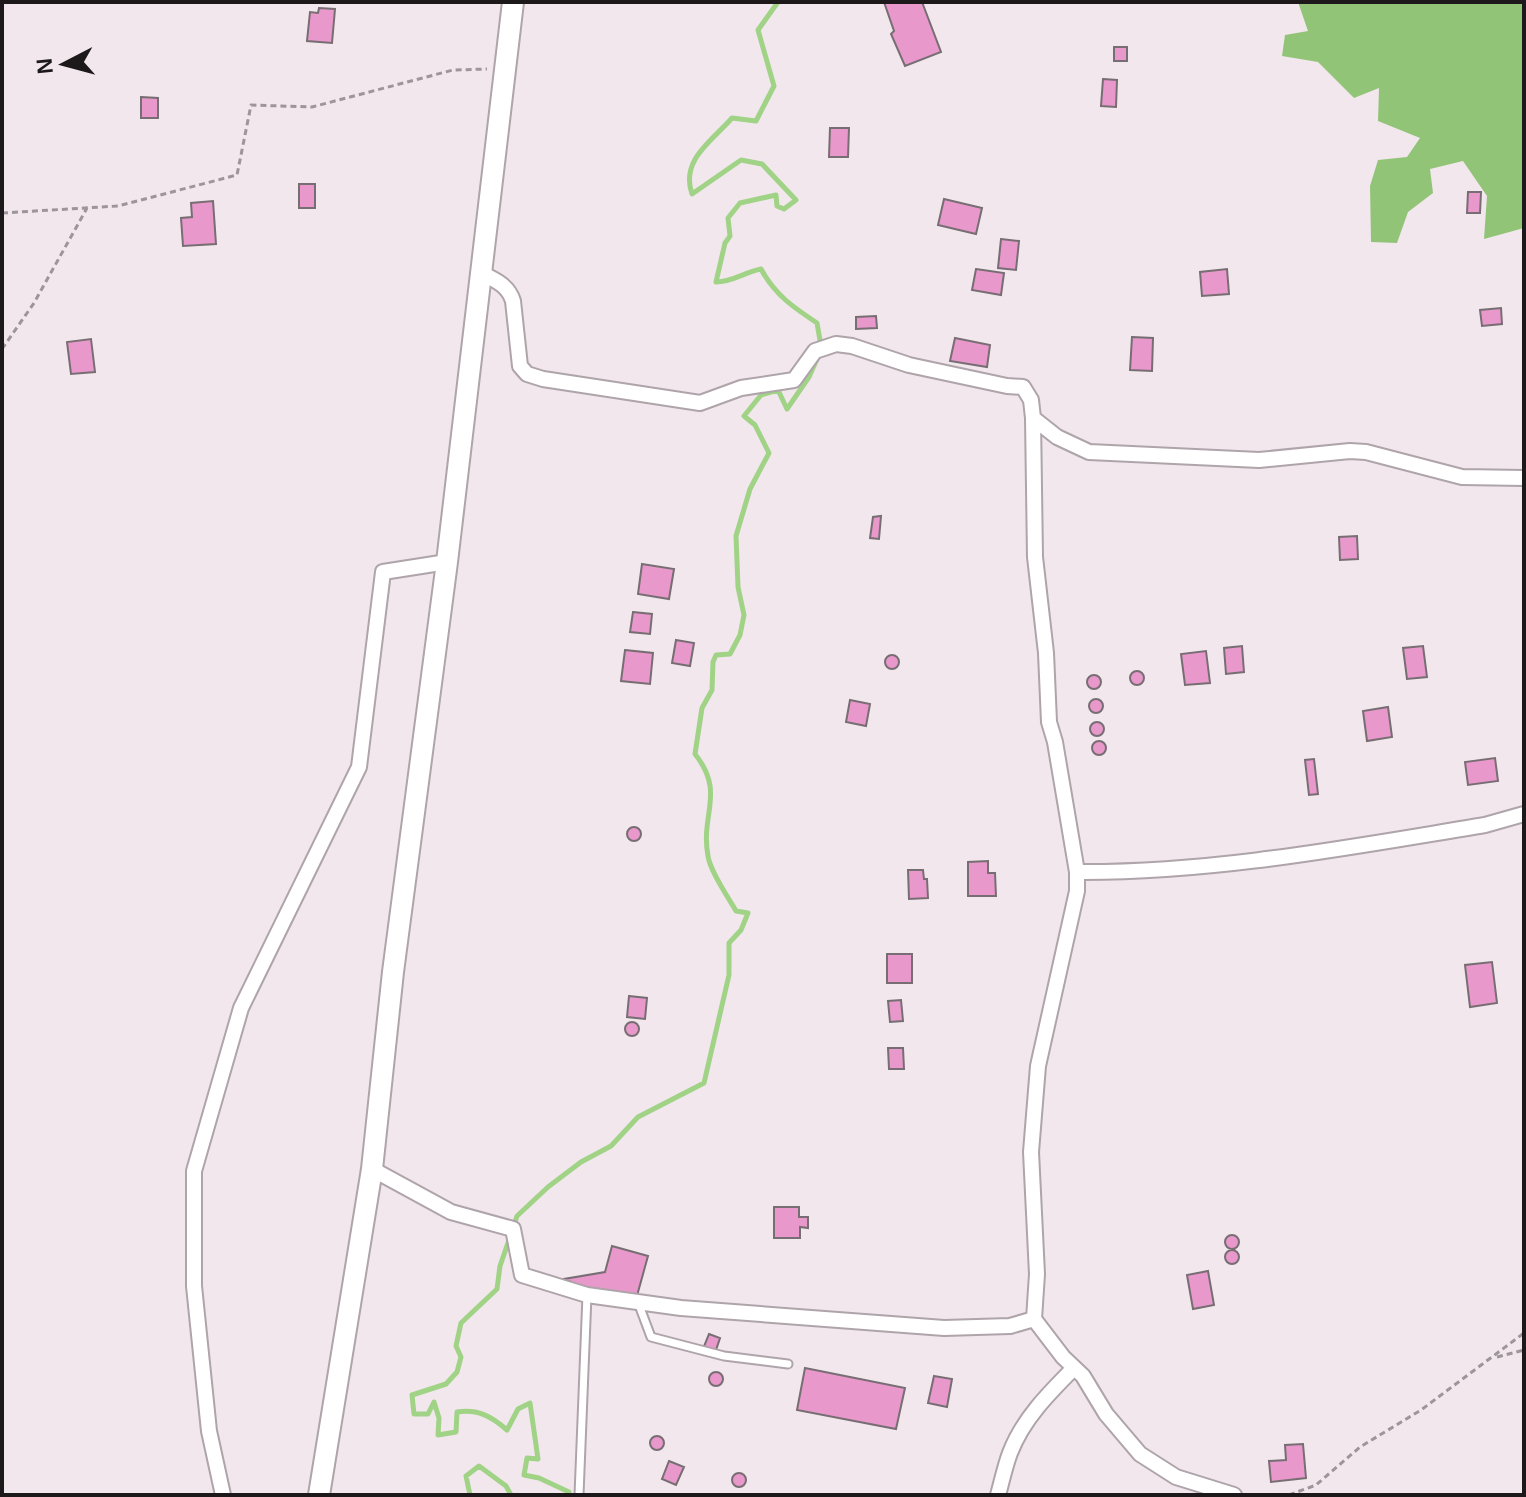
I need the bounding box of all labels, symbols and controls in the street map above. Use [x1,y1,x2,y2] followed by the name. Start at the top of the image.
[24,24,104,104] north arrow
[31,57,58,75] text: N

